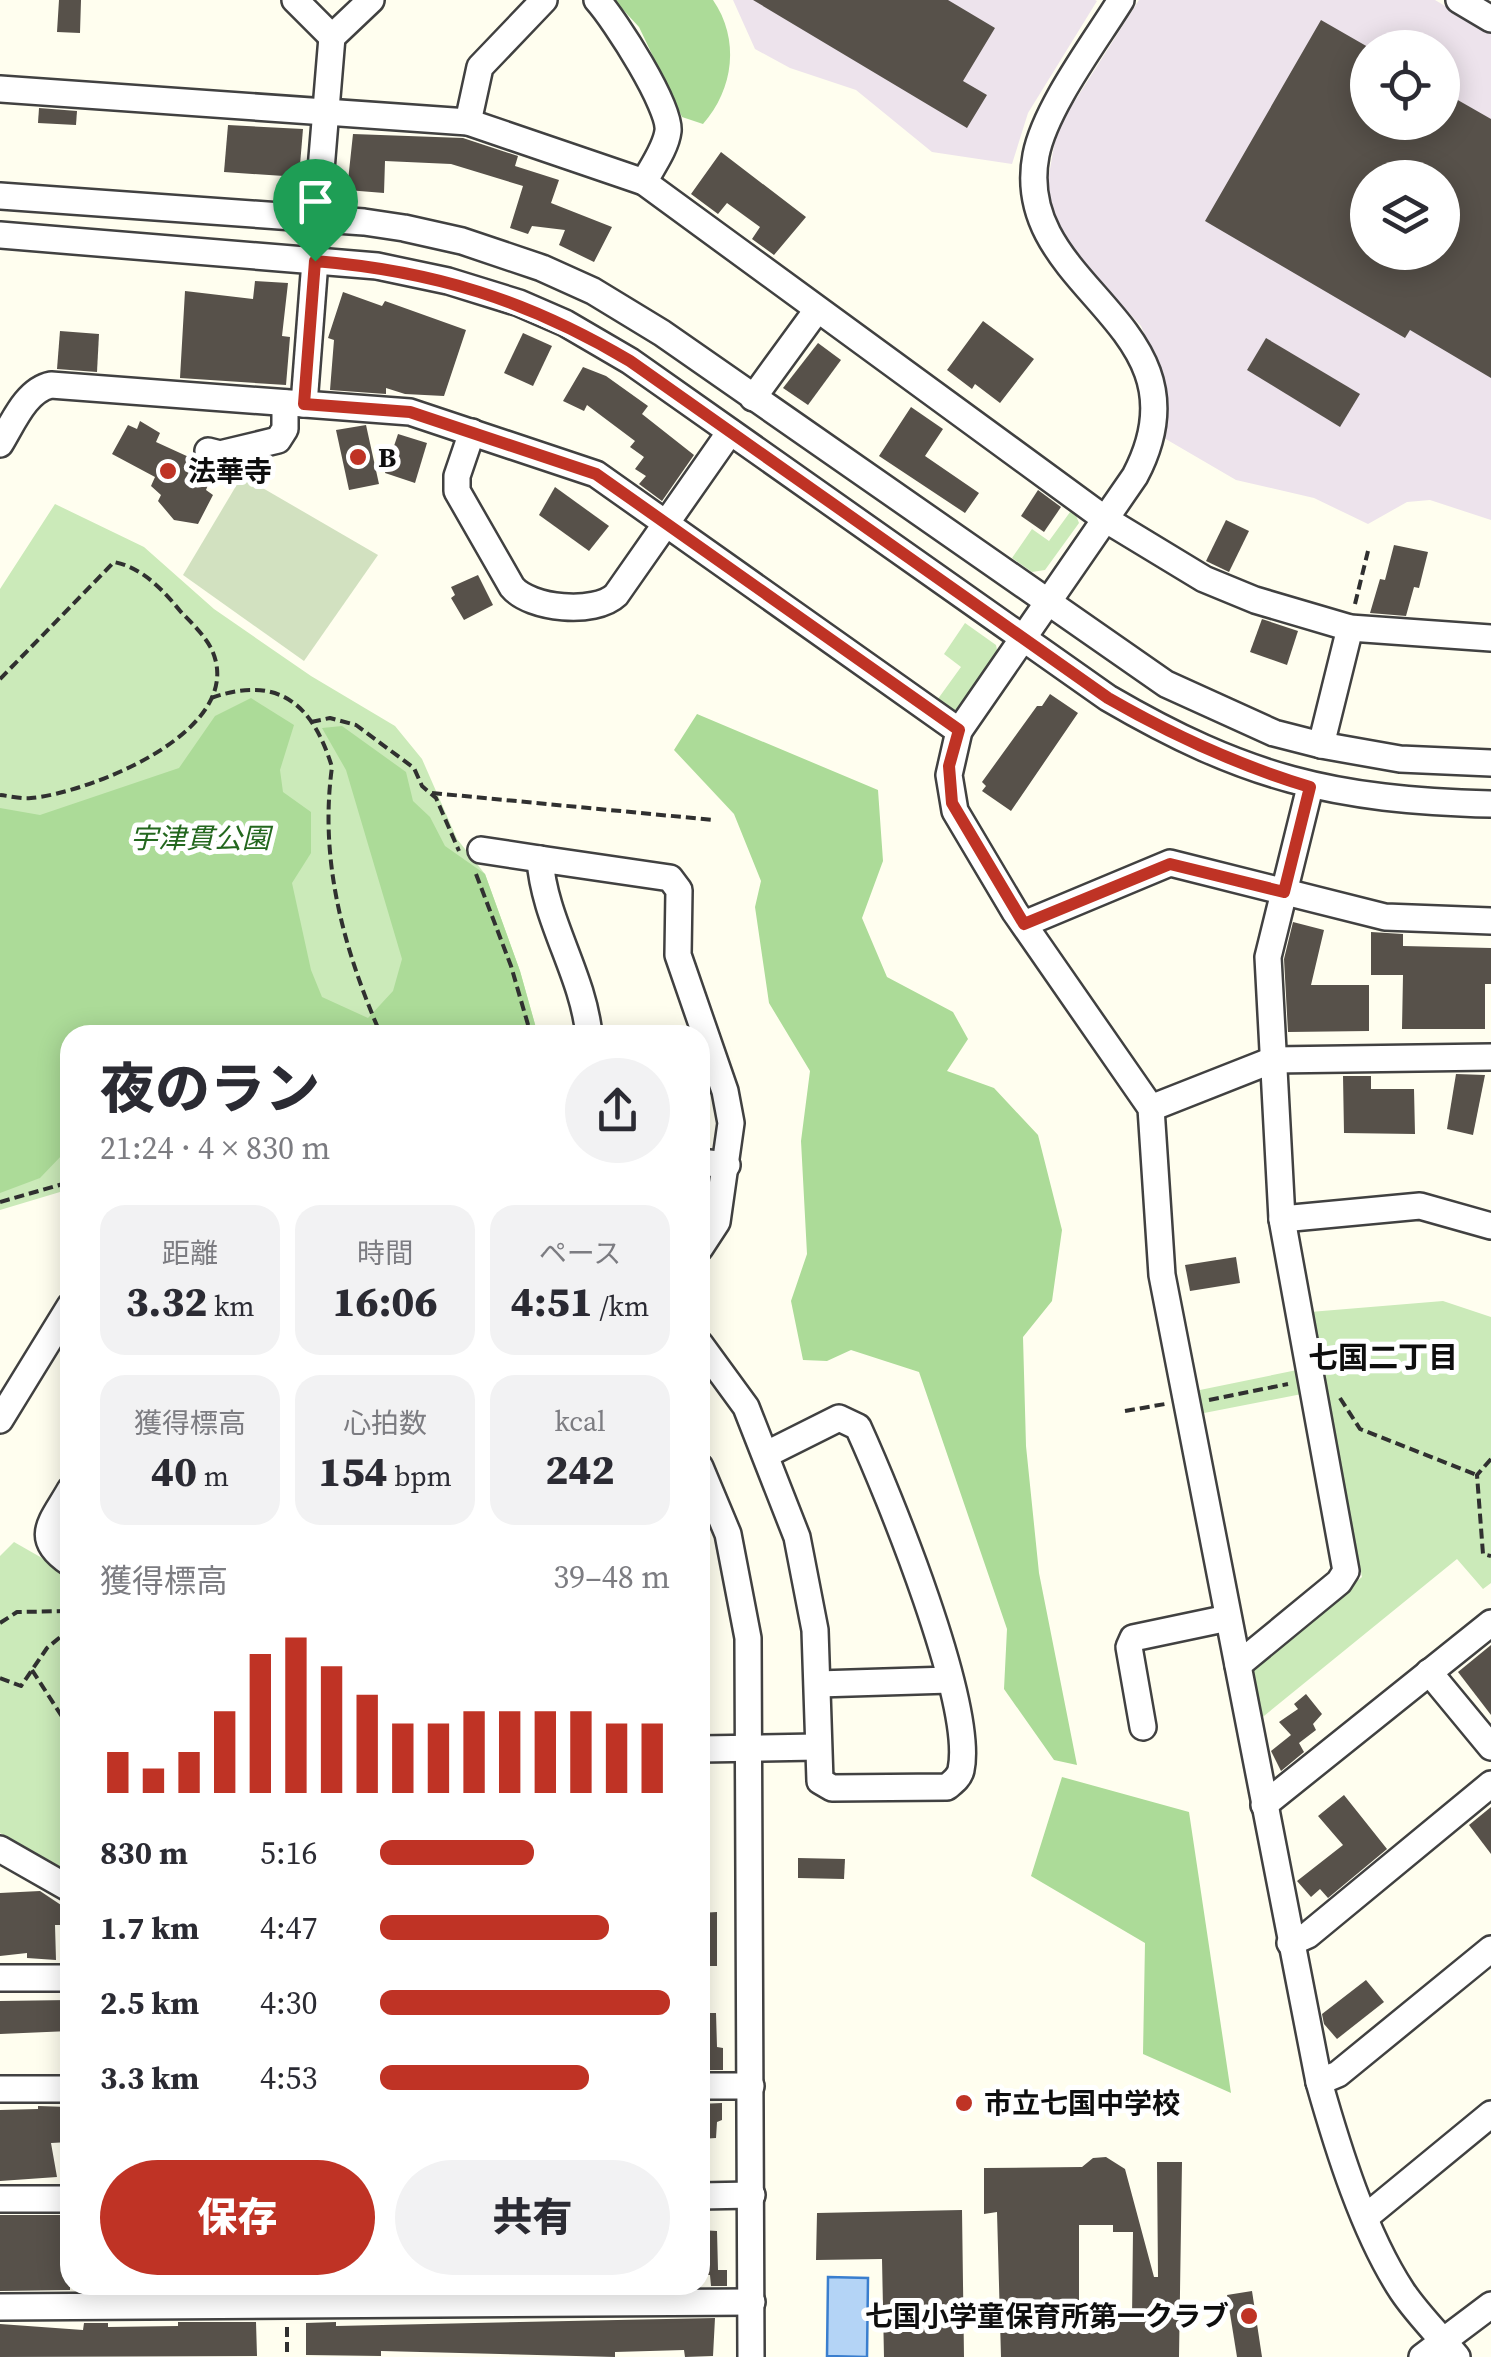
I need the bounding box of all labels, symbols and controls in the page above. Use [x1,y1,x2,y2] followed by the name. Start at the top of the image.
[1350,30,1460,270] map controls
[1350,30,1460,140] button: locate
[273,159,358,262] pin
[1350,160,1460,270] button: layers
[288,174,343,229] icon: arrive
[378,438,396,476] place label: B
[347,446,369,468] marker: B
[188,452,272,490] place label: 法華寺
[157,460,179,482] marker: 法華寺
[130,819,274,857] park label: 宇津貫公園
[100,1051,320,1126] text: 夜のラン
[565,1058,670,1163] button: share
[100,1126,330,1170] text: 21:24 · 4 × 830 m
[162,1234,218,1272] text: 距離
[357,1234,413,1272] text: 時間
[539,1234,621,1272] text: ペース
[125,1272,207,1330] text: 3.32
[332,1272,438,1330] text: 16:06
[511,1272,593,1330] text: 4:51
[207,1287,255,1325] text: km
[593,1287,649,1325] text: /km
[1308,1337,1458,1378] district label: 七国二丁目
[554,1402,606,1440] text: kcal
[134,1404,246,1442] text: 獲得標高
[343,1404,427,1442] text: 心拍数
[545,1440,615,1498] text: 242
[151,1442,197,1500] text: 40
[318,1442,388,1500] text: 154
[197,1457,229,1495] text: m
[388,1457,452,1495] text: bpm
[553,1555,670,1599] text: 39–48 m
[100,1559,228,1603] text: 獲得標高
[100,1831,188,1875] text: 830 m
[260,1831,318,1875] text: 5:16
[100,1906,199,1950] text: 1.7 km
[260,1906,318,1950] text: 4:47
[100,1981,199,2025] text: 2.5 km
[260,1981,318,2025] text: 4:30
[100,2056,199,2100] text: 3.3 km
[260,2056,318,2100] text: 4:53
[984,2084,1180,2122] place label: 市立七国中学校
[953,2092,975,2114] marker: 市立七国中学校
[100,2160,375,2275] button: 保存
[395,2160,670,2275] button: 共有
[865,2297,1229,2335] place label: 七国小学童保育所第一クラブ
[1238,2305,1260,2327] marker: 七国小学童保育所第一クラブ

